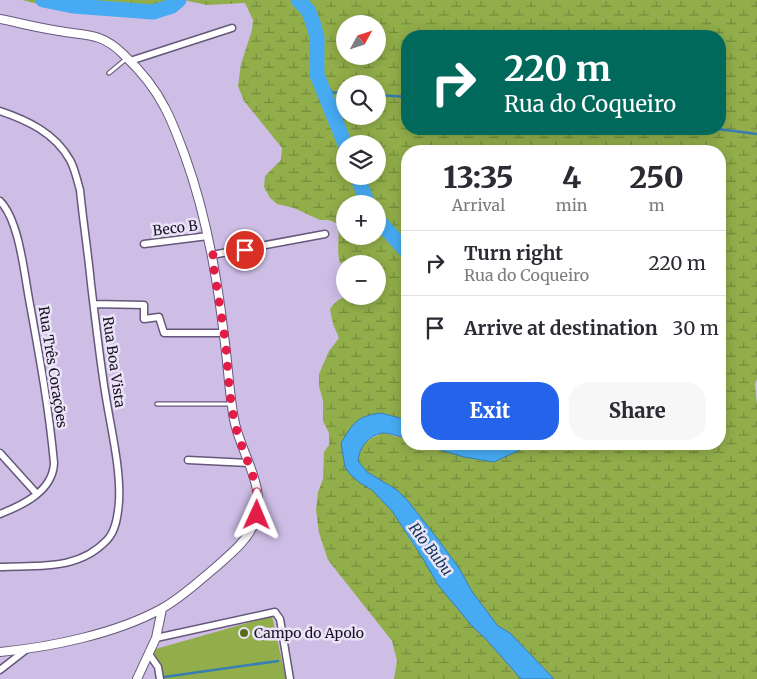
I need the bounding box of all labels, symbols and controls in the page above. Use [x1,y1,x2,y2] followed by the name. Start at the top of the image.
[336,15,386,65] north arrow
[336,15,386,305] map controls
[504,47,611,91] text: 220 m
[421,50,486,115] icon: right
[336,75,386,125] button: search
[504,90,676,118] text: Rua do Coqueiro
[336,135,386,185] button: layers
[443,158,514,196] text: 13:35
[562,158,581,196] text: 4
[630,158,684,196] text: 250
[336,195,386,245] button: +
[452,195,505,215] text: Arrival
[556,195,587,215] text: min
[649,195,665,215] text: m
[152,216,198,240] street label: Beco B
[224,229,266,271] pin
[231,236,259,264] icon: arrive
[464,241,563,265] text: Turn right
[421,249,449,277] icon: right
[649,251,706,275] text: 220 m
[336,255,386,305] button: −
[464,265,589,285] text: Rua do Coqueiro
[34,305,72,429] street label: Rua Três Corações
[421,314,449,342] icon: arrive
[99,315,129,409] street label: Rua Boa Vista
[464,316,658,340] text: Arrive at destination
[673,316,719,340] text: 30 m
[421,382,559,440] button: Exit
[569,382,706,440] button: Share
[230,488,282,540] position arrow
[405,519,457,579] water label: Rio Bubu
[254,624,364,642] place label: Campo do Apolo
[238,627,250,639] marker: Campo do Apolo

